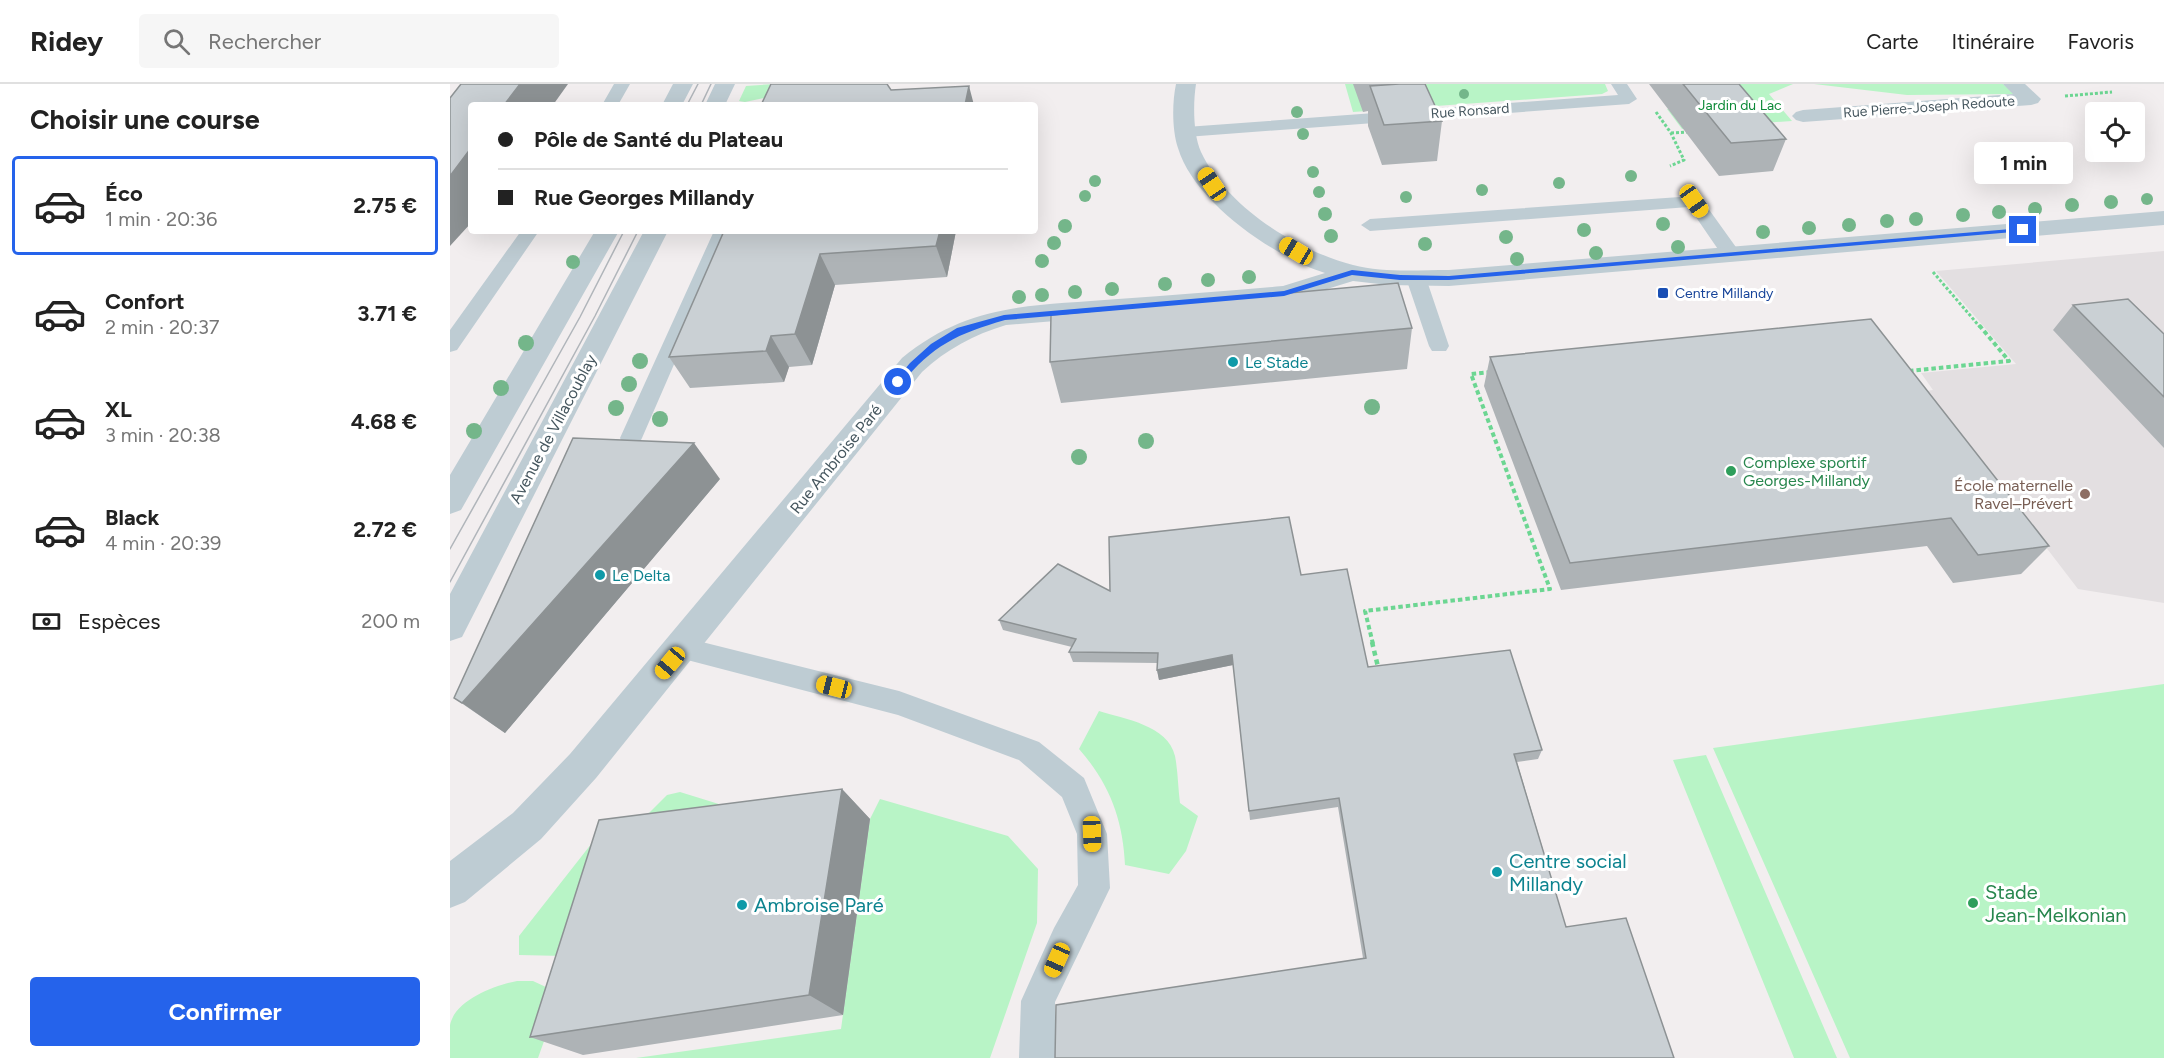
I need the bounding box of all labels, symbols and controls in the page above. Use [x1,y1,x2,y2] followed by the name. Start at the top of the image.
[139,14,559,68] search box
[30,24,103,58] text: Ridey
[160,25,193,58] icon: search
[208,28,321,55] text: Rechercher
[1866,29,1919,54] text: Carte
[1952,29,2035,54] text: Itinéraire
[2068,29,2134,54] text: Favoris
[1843,92,2016,121] street label: Rue Pierre-Joseph Redoute
[1698,97,1782,114] park label: Jardin du Lac
[1430,100,1510,122] street label: Rue Ronsard
[2085,102,2145,162] map controls
[2085,102,2145,162] button: locate
[30,103,260,136] text: Choisir une course
[534,126,783,153] text: Pôle de Santé du Plateau
[1974,143,2072,185] callout: 1 min
[2000,151,2047,175] text: 1 min
[1194,164,1230,204] car
[33,179,87,233] icon: car
[105,180,143,207] text: Éco
[1676,181,1712,221] car
[534,184,754,211] text: Rue Georges Millandy
[353,192,417,219] text: 2.75 €
[105,207,217,231] text: 1 min · 20:36
[2009,216,2036,243] route end
[1276,234,1316,268] car
[1675,285,1774,302] place label: Centre Millandy
[1656,286,1670,300] marker: Centre Millandy
[33,287,87,341] icon: car
[105,288,185,315] text: Confort
[357,300,417,327] text: 3.71 €
[105,315,220,339] text: 2 min · 20:37
[506,351,601,507] street label: Avenue de Villacoublay
[1245,353,1308,372] place label: Le Stade
[1226,355,1240,369] marker: Le Stade
[884,368,911,395] route start
[33,395,87,449] icon: car
[105,396,132,423] text: XL
[786,400,886,518] street label: Rue Ambroise Paré
[351,408,417,435] text: 4.68 €
[105,423,221,447] text: 3 min · 20:38
[1743,453,1871,490] place label: Complexe sportif Georges-Millandy
[1724,464,1738,478] marker: Complexe sportif Georges-Millandy
[1954,476,2073,513] place label: École maternelle Ravel–Prévert
[2078,487,2092,501] marker: École maternelle Ravel–Prévert
[33,503,87,557] icon: car
[105,504,159,531] text: Black
[353,516,417,543] text: 2.72 €
[105,531,221,555] text: 4 min · 20:39
[612,566,670,585] place label: Le Delta
[593,568,607,582] marker: Le Delta
[30,605,63,638] icon: cash
[78,608,160,635] text: Espèces
[361,609,420,633] text: 200 m
[652,643,688,683] car
[814,674,854,700] car
[1082,816,1102,852] car
[1509,849,1627,896] place label: Centre social Millandy
[1490,865,1504,879] marker: Centre social Millandy
[1985,880,2126,927] place label: Stade Jean-Melkonian
[754,893,884,917] place label: Ambroise Paré
[1966,896,1980,910] marker: Stade Jean-Melkonian
[735,898,749,912] marker: Ambroise Paré
[1041,940,1073,980] car
[30,977,420,1046] button: Confirmer

